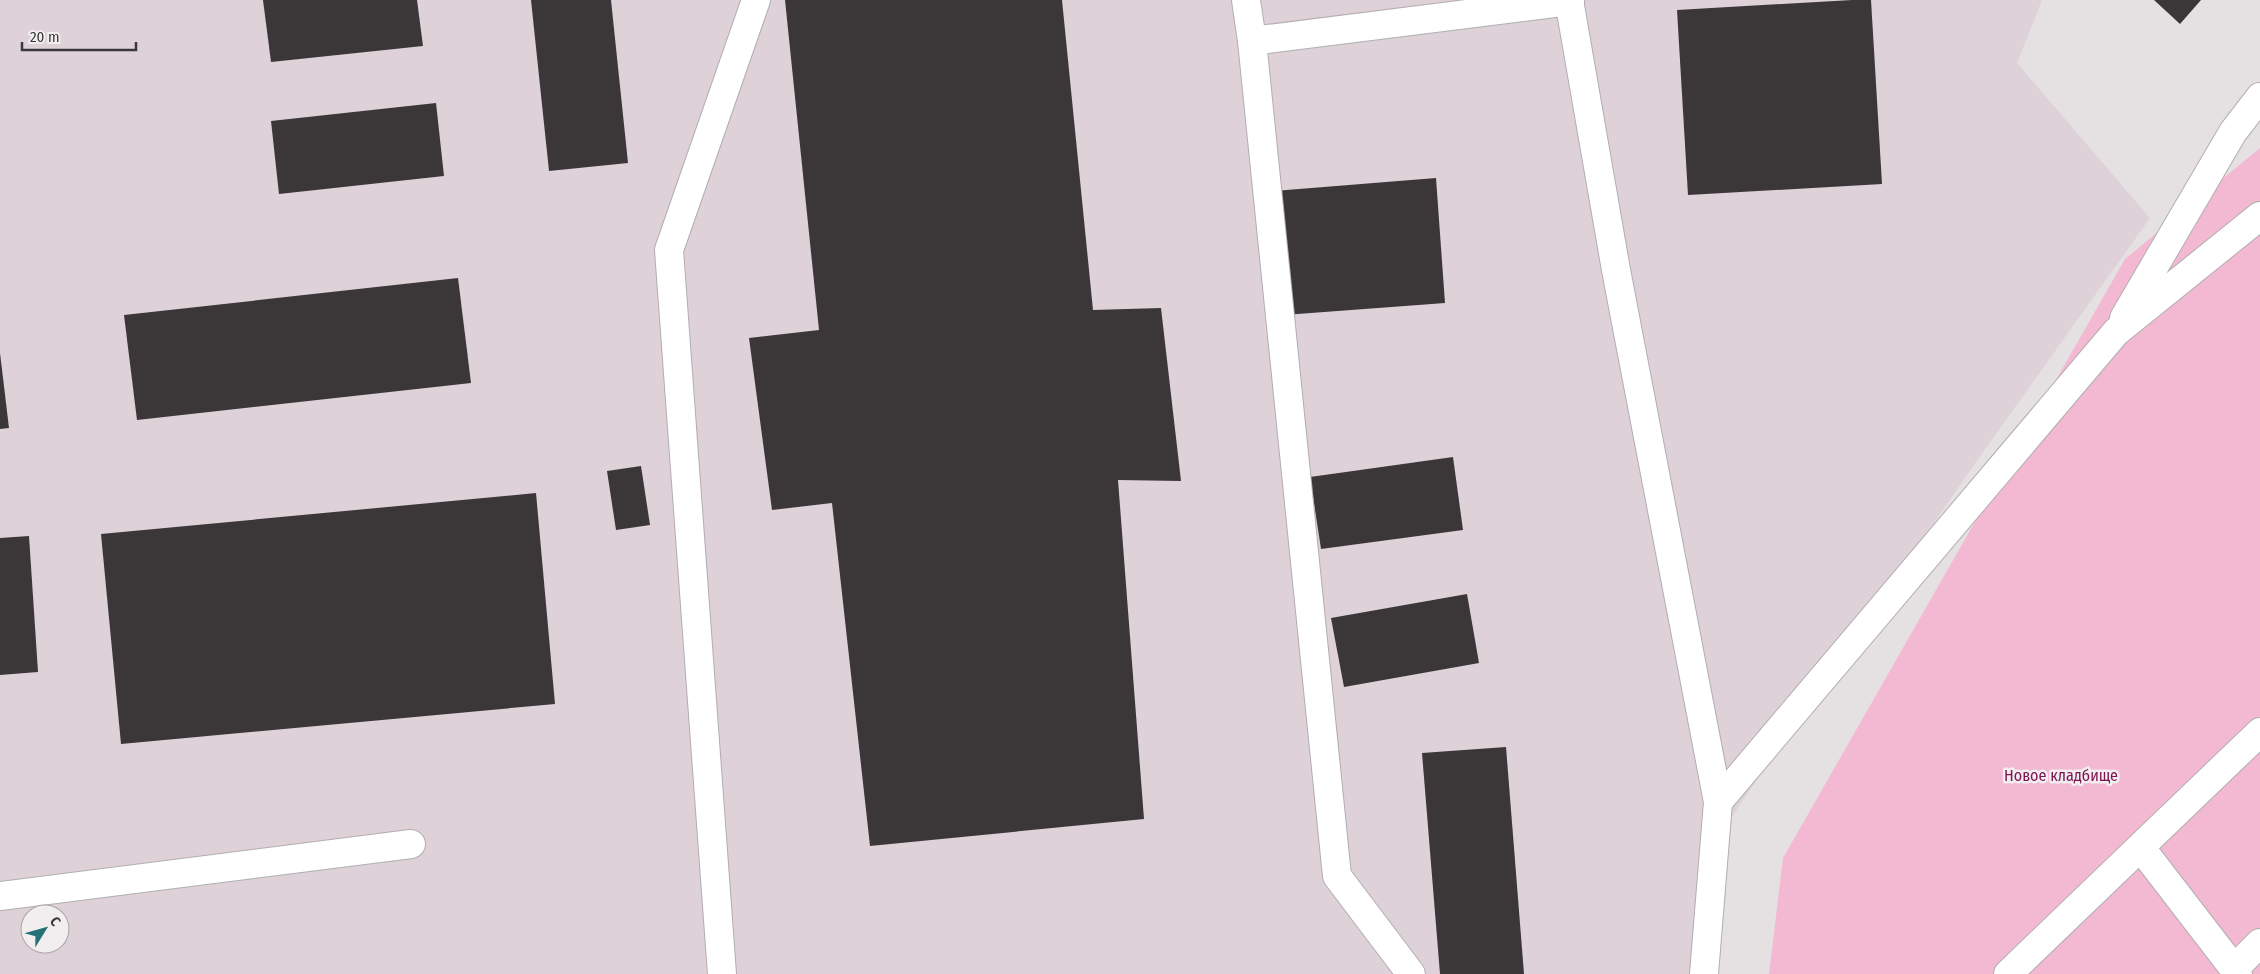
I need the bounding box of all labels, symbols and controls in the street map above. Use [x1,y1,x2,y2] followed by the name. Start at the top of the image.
[22,20,136,52] scale bar
[30,28,60,46] text: 20 m
[2004,766,2118,785] park label: Новое кладбище
[20,904,70,954] north arrow
[46,913,64,930] text: С

